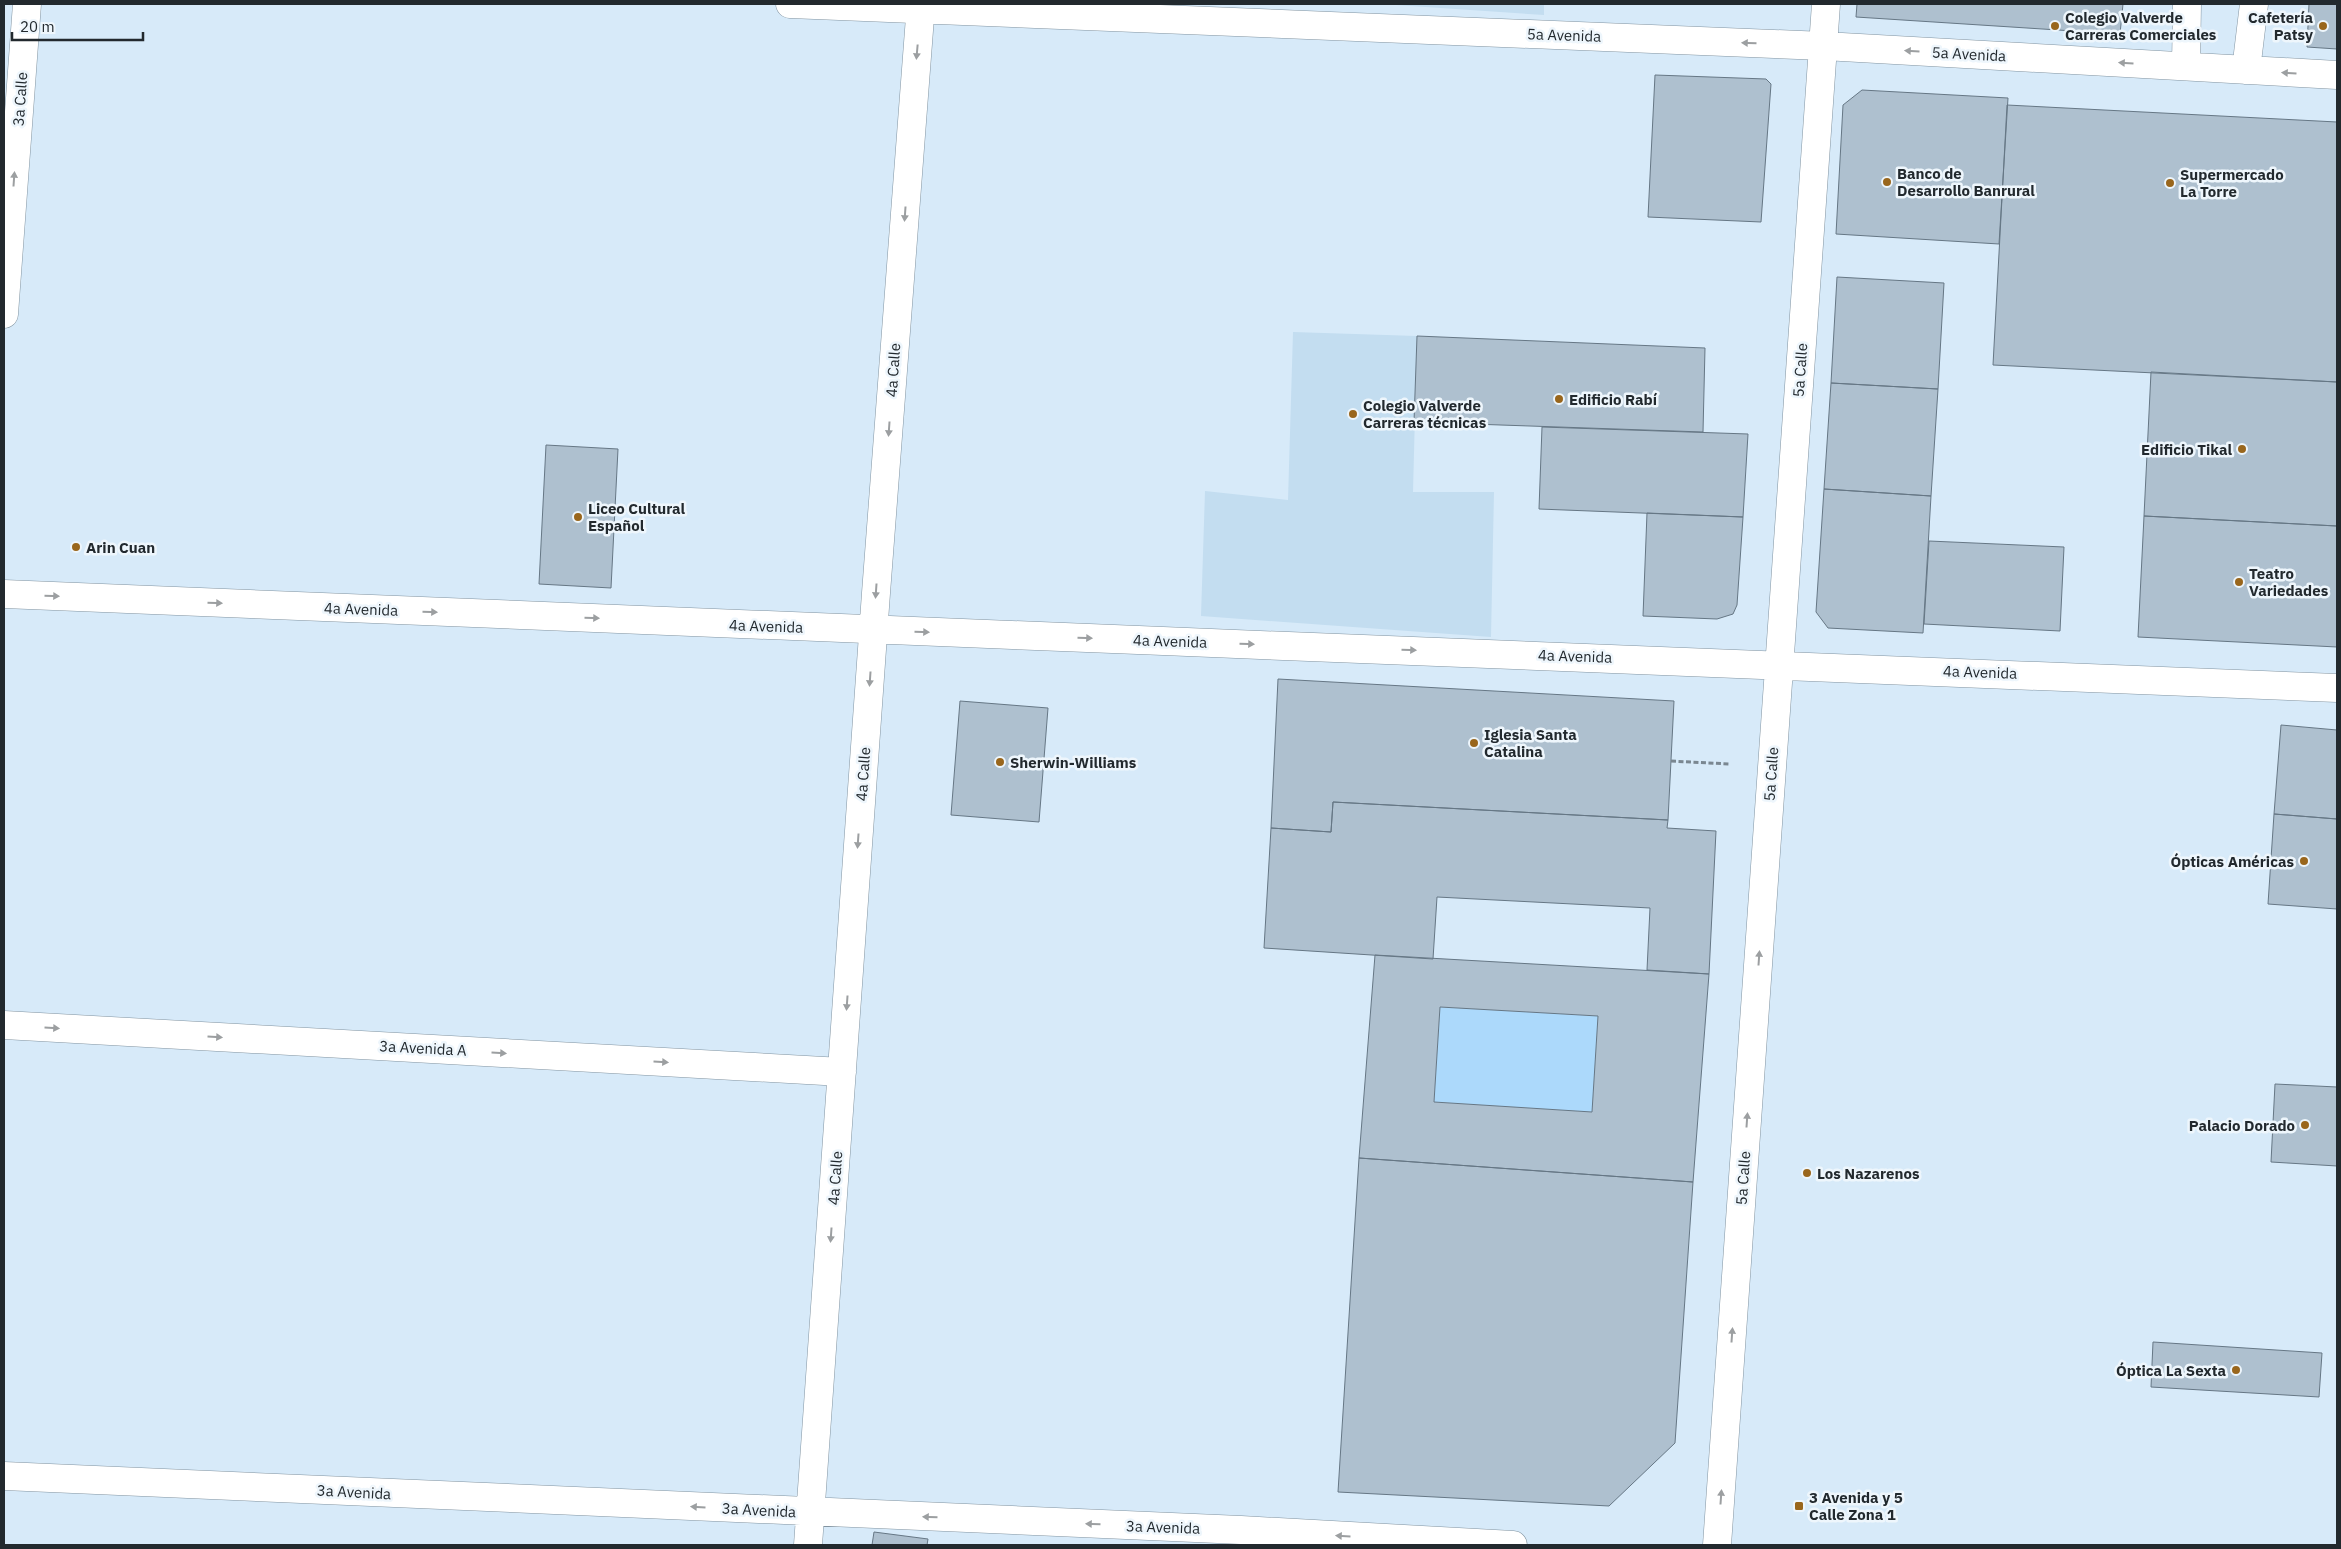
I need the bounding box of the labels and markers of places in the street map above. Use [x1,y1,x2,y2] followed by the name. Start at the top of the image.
[2065,8,2217,44] place label: Colegio Valverde Carreras Comerciales
[2248,8,2313,44] place label: Cafetería Patsy
[2049,20,2061,32] marker: Colegio Valverde Carreras Comerciales
[2317,20,2329,32] marker: Cafetería Patsy
[1897,164,2035,200] place label: Banco de Desarrollo Banrural
[2180,165,2284,201] place label: Supermercado La Torre
[1881,176,1893,188] marker: Banco de Desarrollo Banrural
[2164,177,2176,189] marker: Supermercado La Torre
[1569,390,1658,409] place label: Edificio Rabí
[1553,393,1565,405] marker: Edificio Rabí
[1363,396,1487,432] place label: Colegio Valverde Carreras técnicas
[1347,408,1359,420] marker: Colegio Valverde Carreras técnicas
[2141,440,2232,459] place label: Edificio Tikal
[2236,443,2248,455] marker: Edificio Tikal
[588,499,686,535] place label: Liceo Cultural Español
[572,511,584,523] marker: Liceo Cultural Español
[86,538,155,557] place label: Arin Cuan
[70,541,82,553] marker: Arin Cuan
[2249,564,2329,600] place label: Teatro Variedades
[2233,576,2245,588] marker: Teatro Variedades
[1484,725,1577,761] place label: Iglesia Santa Catalina
[1468,737,1480,749] marker: Iglesia Santa Catalina
[1010,753,1137,772] place label: Sherwin-Williams
[994,756,1006,768] marker: Sherwin-Williams
[2171,852,2294,871] place label: Ópticas Américas
[2298,855,2310,867] marker: Ópticas Américas
[2189,1116,2295,1135] place label: Palacio Dorado
[2299,1119,2311,1131] marker: Palacio Dorado
[1817,1164,1920,1183] place label: Los Nazarenos
[1801,1167,1813,1179] marker: Los Nazarenos
[2116,1361,2226,1380] place label: Óptica La Sexta
[2230,1364,2242,1376] marker: Óptica La Sexta
[1809,1488,1903,1524] place label: 3 Avenida y 5 Calle Zona 1
[1793,1500,1805,1512] marker: 3 Avenida y 5 Calle Zona 1

